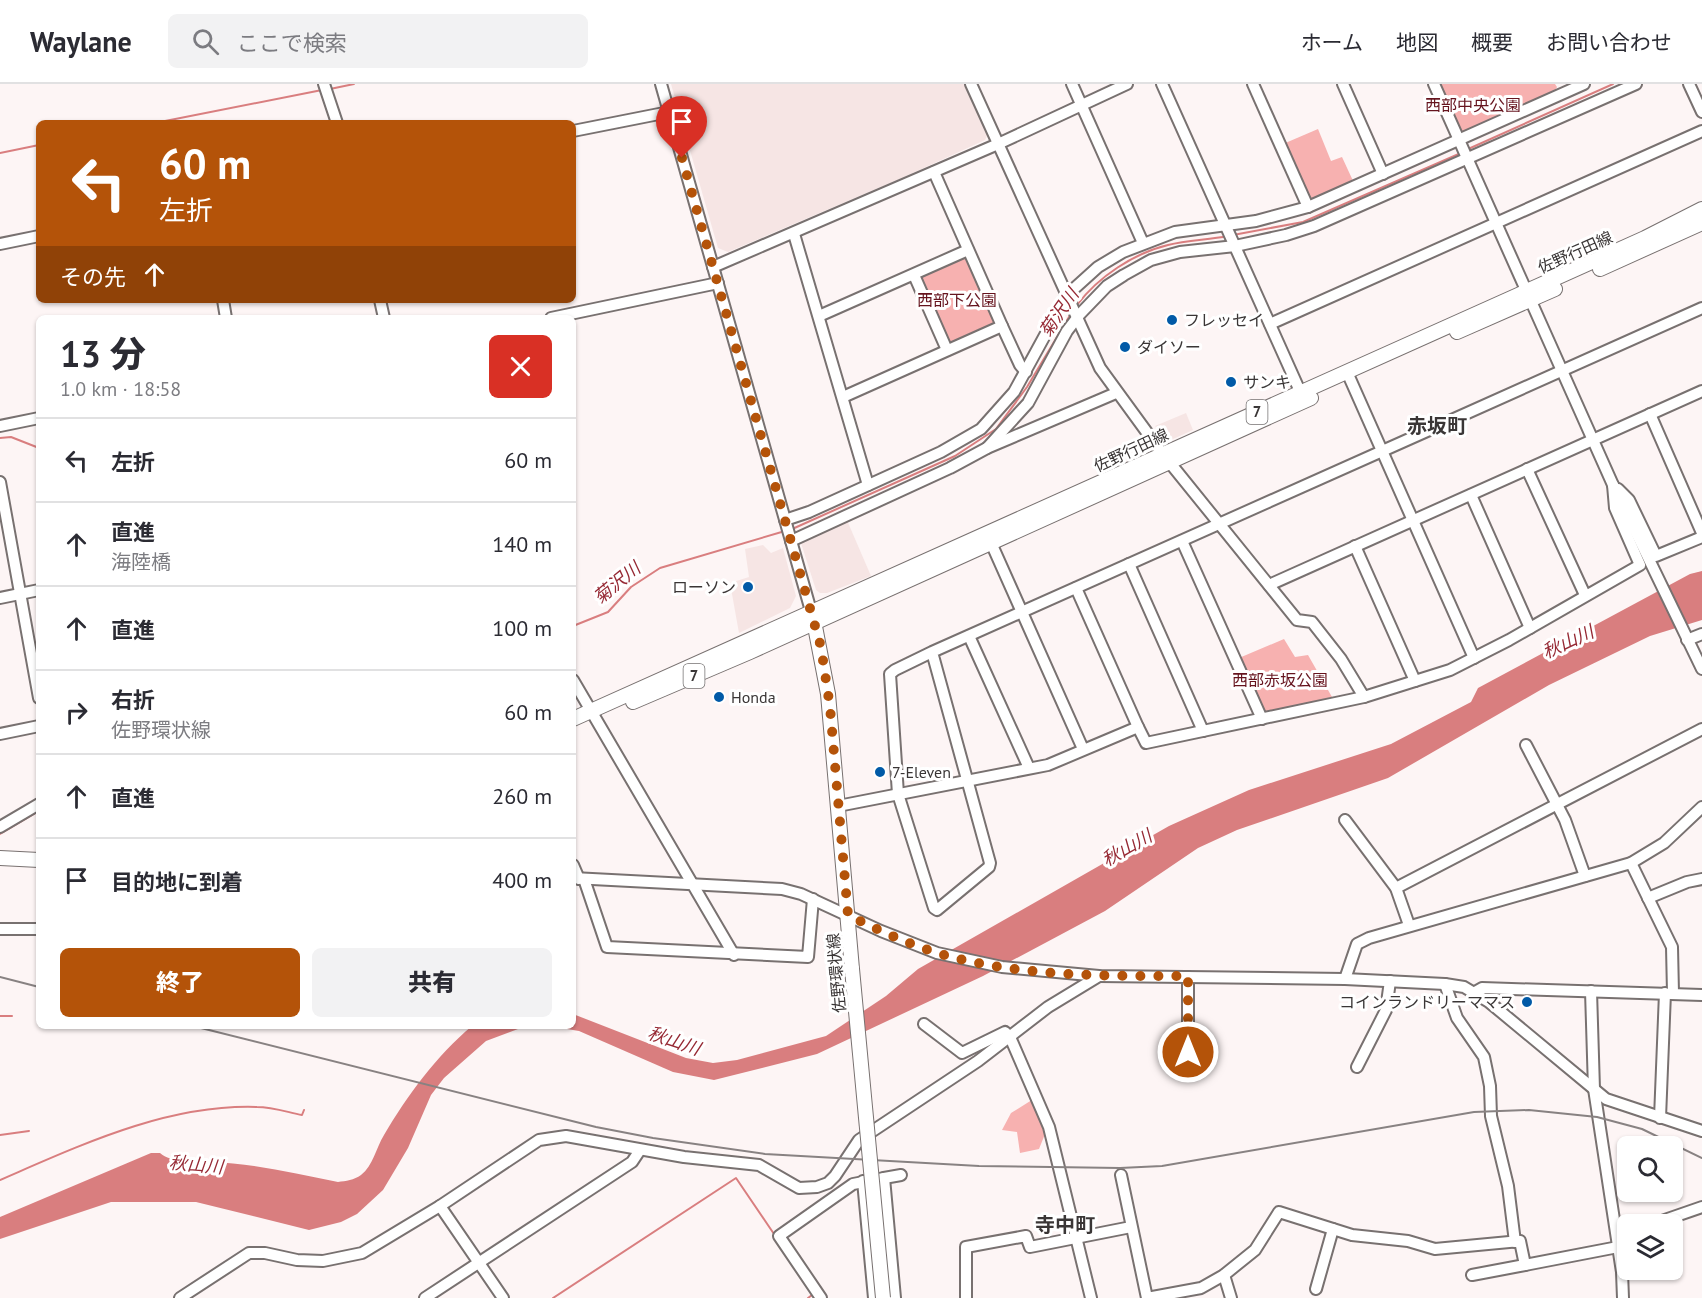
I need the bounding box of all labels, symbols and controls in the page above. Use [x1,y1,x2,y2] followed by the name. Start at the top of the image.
[168,14,588,68] search box
[30,23,132,60] text: Waylane
[189,25,222,58] icon: search
[237,29,347,57] text: ここで検索
[1301,29,1363,56] text: ホーム
[1396,29,1438,56] text: 地図
[1471,29,1513,56] text: 概要
[1546,29,1672,56] text: お問い合わせ
[1425,95,1521,115] park label: 西部中央公園
[656,96,707,158] pin
[665,105,698,138] icon: arrive
[159,136,251,191] text: 60 m
[60,144,138,222] icon: left
[159,193,213,227] text: 左折
[1534,227,1616,277] street label: 佐野行田線
[138,258,171,291] icon: ahead
[60,263,126,291] text: その先
[1034,282,1085,341] water label: 菊沢川
[917,290,997,310] park label: 西部下公園
[1184,310,1264,330] place label: フレッセイ
[1165,313,1179,327] marker: フレッセイ
[60,330,146,377] text: 13 分
[489,335,552,398] button: close
[1137,337,1201,357] place label: ダイソー
[1118,340,1132,354] marker: ダイソー
[1243,372,1291,392] place label: サンキ
[1224,375,1238,389] marker: サンキ
[60,376,181,402] text: 1.0 km · 18:58
[1246,400,1268,424] road number: 7
[1407,413,1467,439] district label: 赤坂町
[1091,424,1171,476] street label: 佐野行田線
[60,444,93,477] icon: left
[504,446,552,474] text: 60 m
[111,448,155,476] text: 左折
[111,518,155,546] text: 直進
[60,528,93,561] icon: ahead
[492,530,552,558] text: 140 m
[111,549,171,575] text: 海陸橋
[588,555,646,609] water label: 菊沢川
[672,577,736,597] place label: ローソン
[741,580,755,594] marker: ローソン
[60,612,93,645] icon: ahead
[492,614,552,642] text: 100 m
[111,616,155,644] text: 直進
[1538,619,1599,663] water label: 秋山川
[684,664,704,688] road number: 7
[1232,670,1328,690] park label: 西部赤坂公園
[111,686,155,714] text: 右折
[731,687,776,707] place label: Honda
[712,690,726,704] marker: Honda
[60,696,93,729] icon: right
[504,698,552,726] text: 60 m
[111,717,211,743] text: 佐野環状線
[892,762,951,782] place label: 7-Eleven
[873,765,887,779] marker: 7-Eleven
[60,780,93,813] icon: ahead
[492,782,552,810] text: 260 m
[111,784,155,812] text: 直進
[1098,823,1158,871] water label: 秋山川
[60,864,93,897] icon: arrive
[492,866,552,894] text: 400 m
[111,868,243,896] text: 目的地に到着
[823,932,849,1014] street label: 佐野環状線
[60,948,300,1017] button: 終了
[312,948,552,1017] button: 共有
[1339,992,1515,1012] place label: コインランドリーママス
[1520,995,1534,1009] marker: コインランドリーママス
[1156,1020,1220,1084] position arrow
[645,1021,705,1061] water label: 秋山川
[1617,1136,1683,1280] map controls
[1617,1136,1683,1202] button: search
[168,1151,226,1178] water label: 秋山川
[1035,1212,1095,1238] district label: 寺中町
[1617,1214,1683,1280] button: layers

